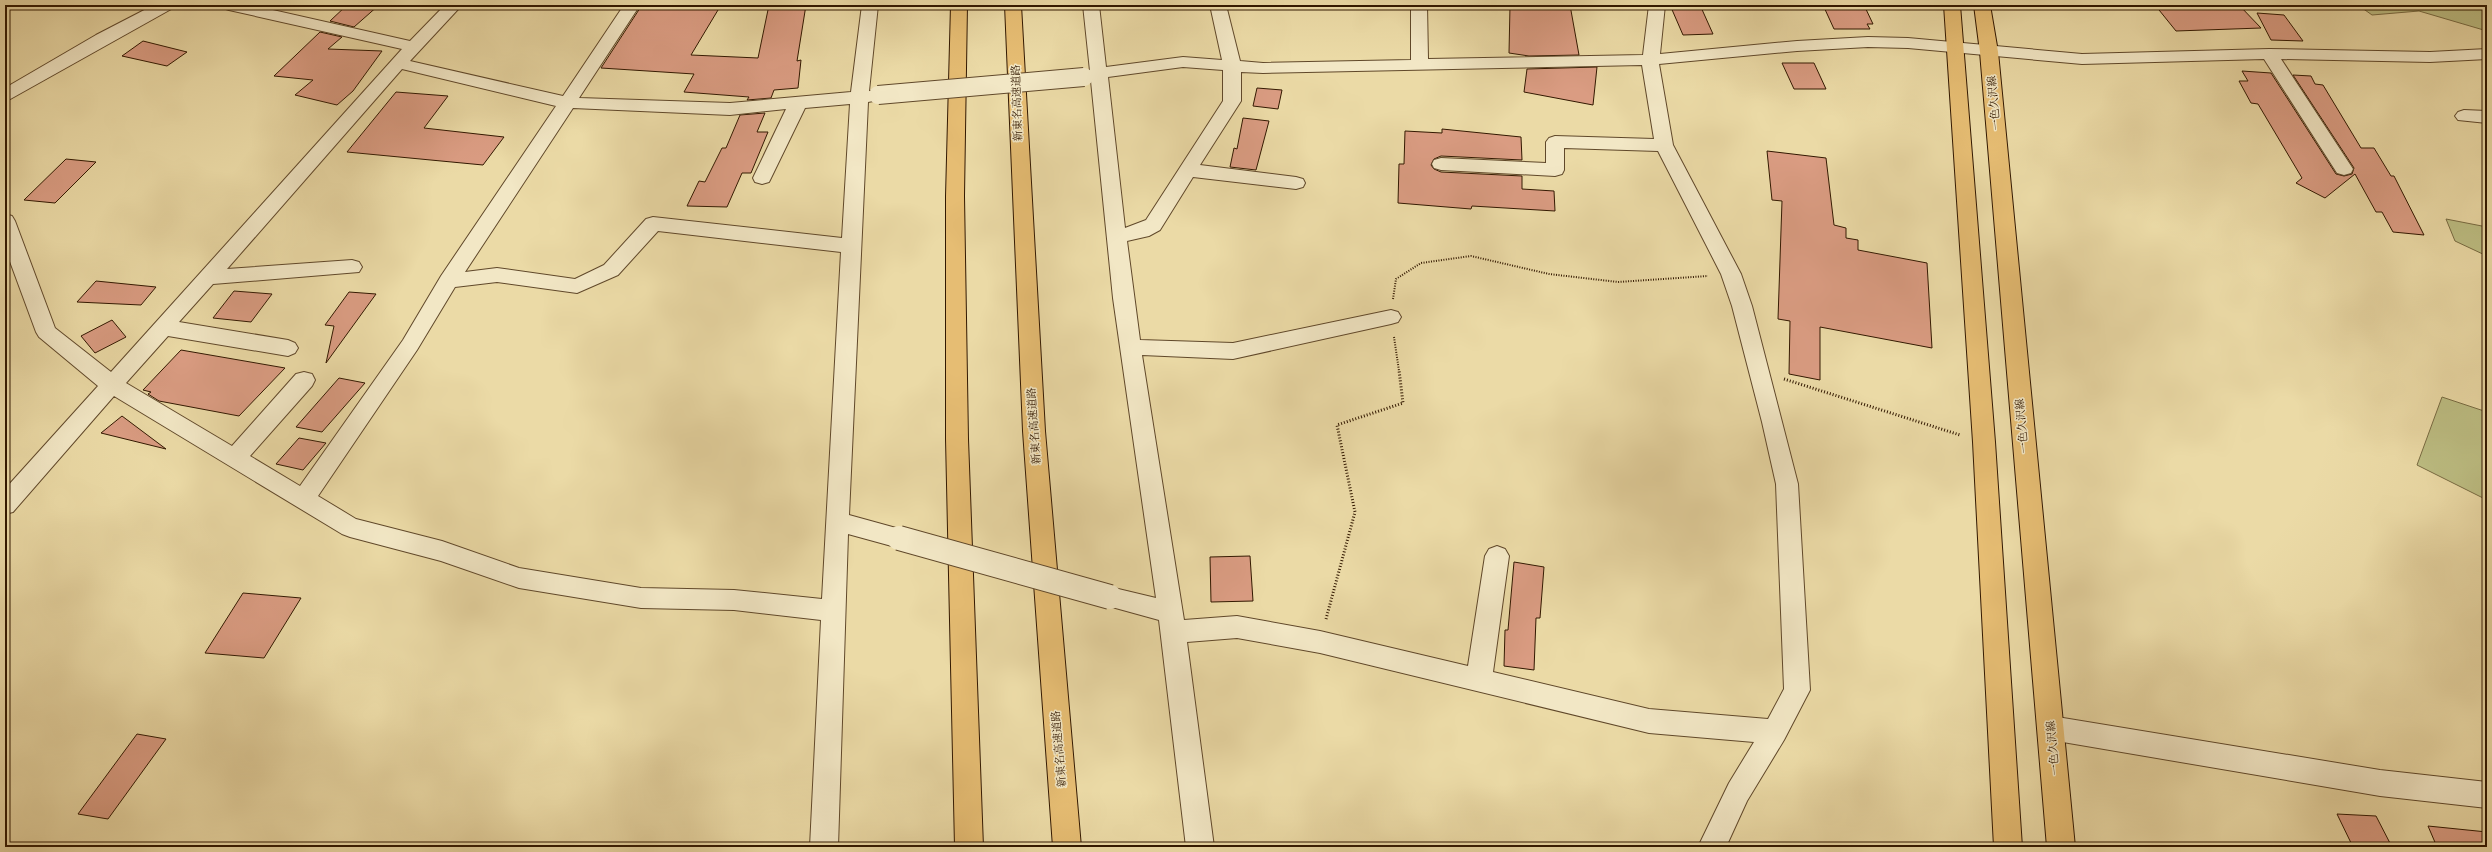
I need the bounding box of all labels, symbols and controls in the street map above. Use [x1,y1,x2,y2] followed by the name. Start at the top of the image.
[1009,64,1025,142] street label: 新東名高速道路
[1985,75,2003,131] street label: 一色久沢線
[1025,387,1043,465] street label: 新東名高速道路
[2013,398,2031,454] street label: 一色久沢線
[1049,710,1069,788] street label: 新東名高速道路
[2044,720,2062,776] street label: 一色久沢線

